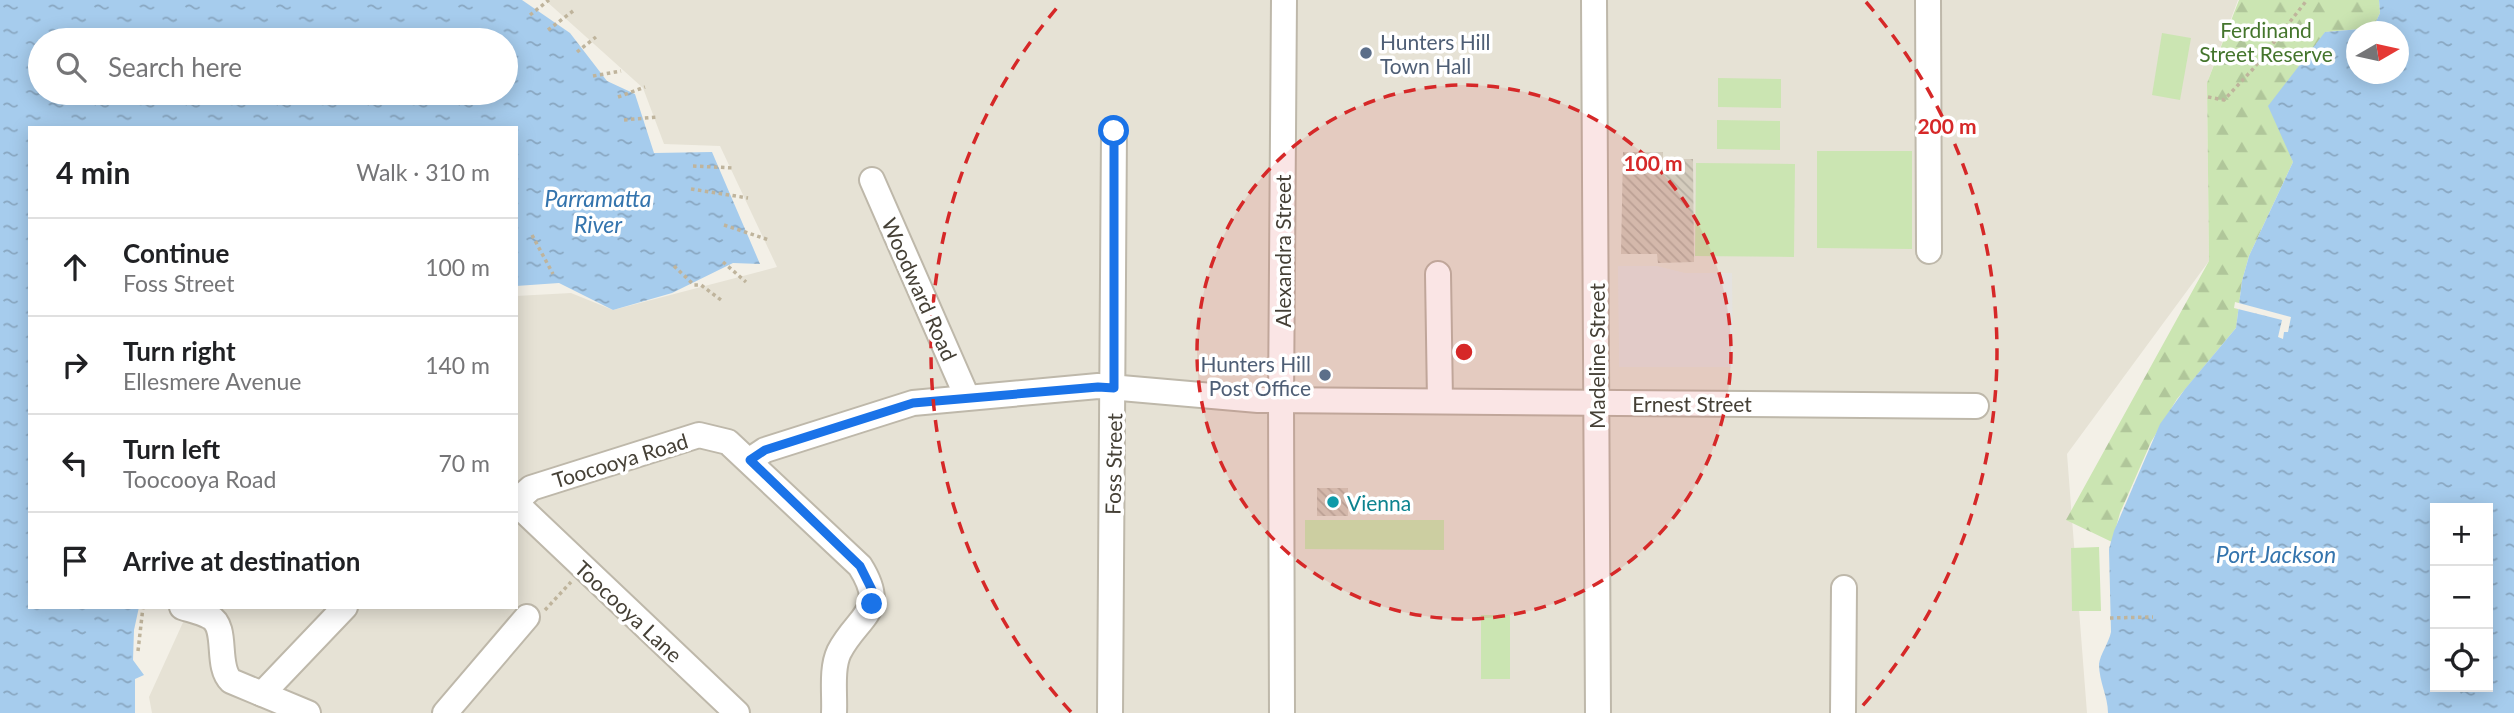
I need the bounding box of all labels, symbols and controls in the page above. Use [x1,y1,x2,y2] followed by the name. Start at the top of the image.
[2199,17,2333,66] park label: Ferdinand Street Reserve
[2346,21,2409,84] north arrow
[28,28,518,105] search box
[1380,29,1491,78] place label: Hunters Hill Town Hall
[1358,45,1374,61] marker: Hunters Hill Town Hall
[52,48,90,86] icon: search
[108,51,242,83] text: Search here
[1917,113,1977,138] text: 200 m
[1098,115,1129,146] route start
[1623,150,1683,175] text: 100 m
[56,154,130,190] text: 4 min
[356,158,490,186] text: Walk · 310 m
[1270,174,1295,328] street label: Alexandra Street
[544,184,652,238] water label: Parramatta River
[877,214,963,364] street label: Woodward Road
[123,237,229,269] text: Continue
[56,248,94,286] icon: ahead
[425,253,490,281] text: 100 m
[123,269,234,297] text: Foss Street
[1584,283,1609,429] street label: Madeline Street
[123,335,236,367] text: Turn right
[1452,340,1476,364] centre of rings
[56,346,94,384] icon: right
[425,351,490,379] text: 140 m
[1200,351,1311,400] place label: Hunters Hill Post Office
[123,367,302,395] text: Ellesmere Avenue
[1317,367,1333,383] marker: Hunters Hill Post Office
[1632,391,1752,416] street label: Ernest Street
[1100,412,1126,515] street label: Foss Street
[549,428,691,492] street label: Toocooya Road
[123,433,220,465] text: Turn left
[56,444,94,482] icon: left
[439,449,490,477] text: 70 m
[123,465,276,493] text: Toocooya Road
[1347,490,1411,515] place label: Vienna
[1325,494,1341,510] marker: Vienna
[2430,503,2493,692] map controls
[2430,503,2493,566] button: +
[2216,540,2336,568] water label: Port Jackson
[56,542,94,580] icon: arrive
[123,545,360,577] text: Arrive at destination
[570,555,688,667] street label: Toocooya Lane
[2430,566,2493,629] button: −
[856,588,887,619] route end
[2430,629,2493,692] button: locate

